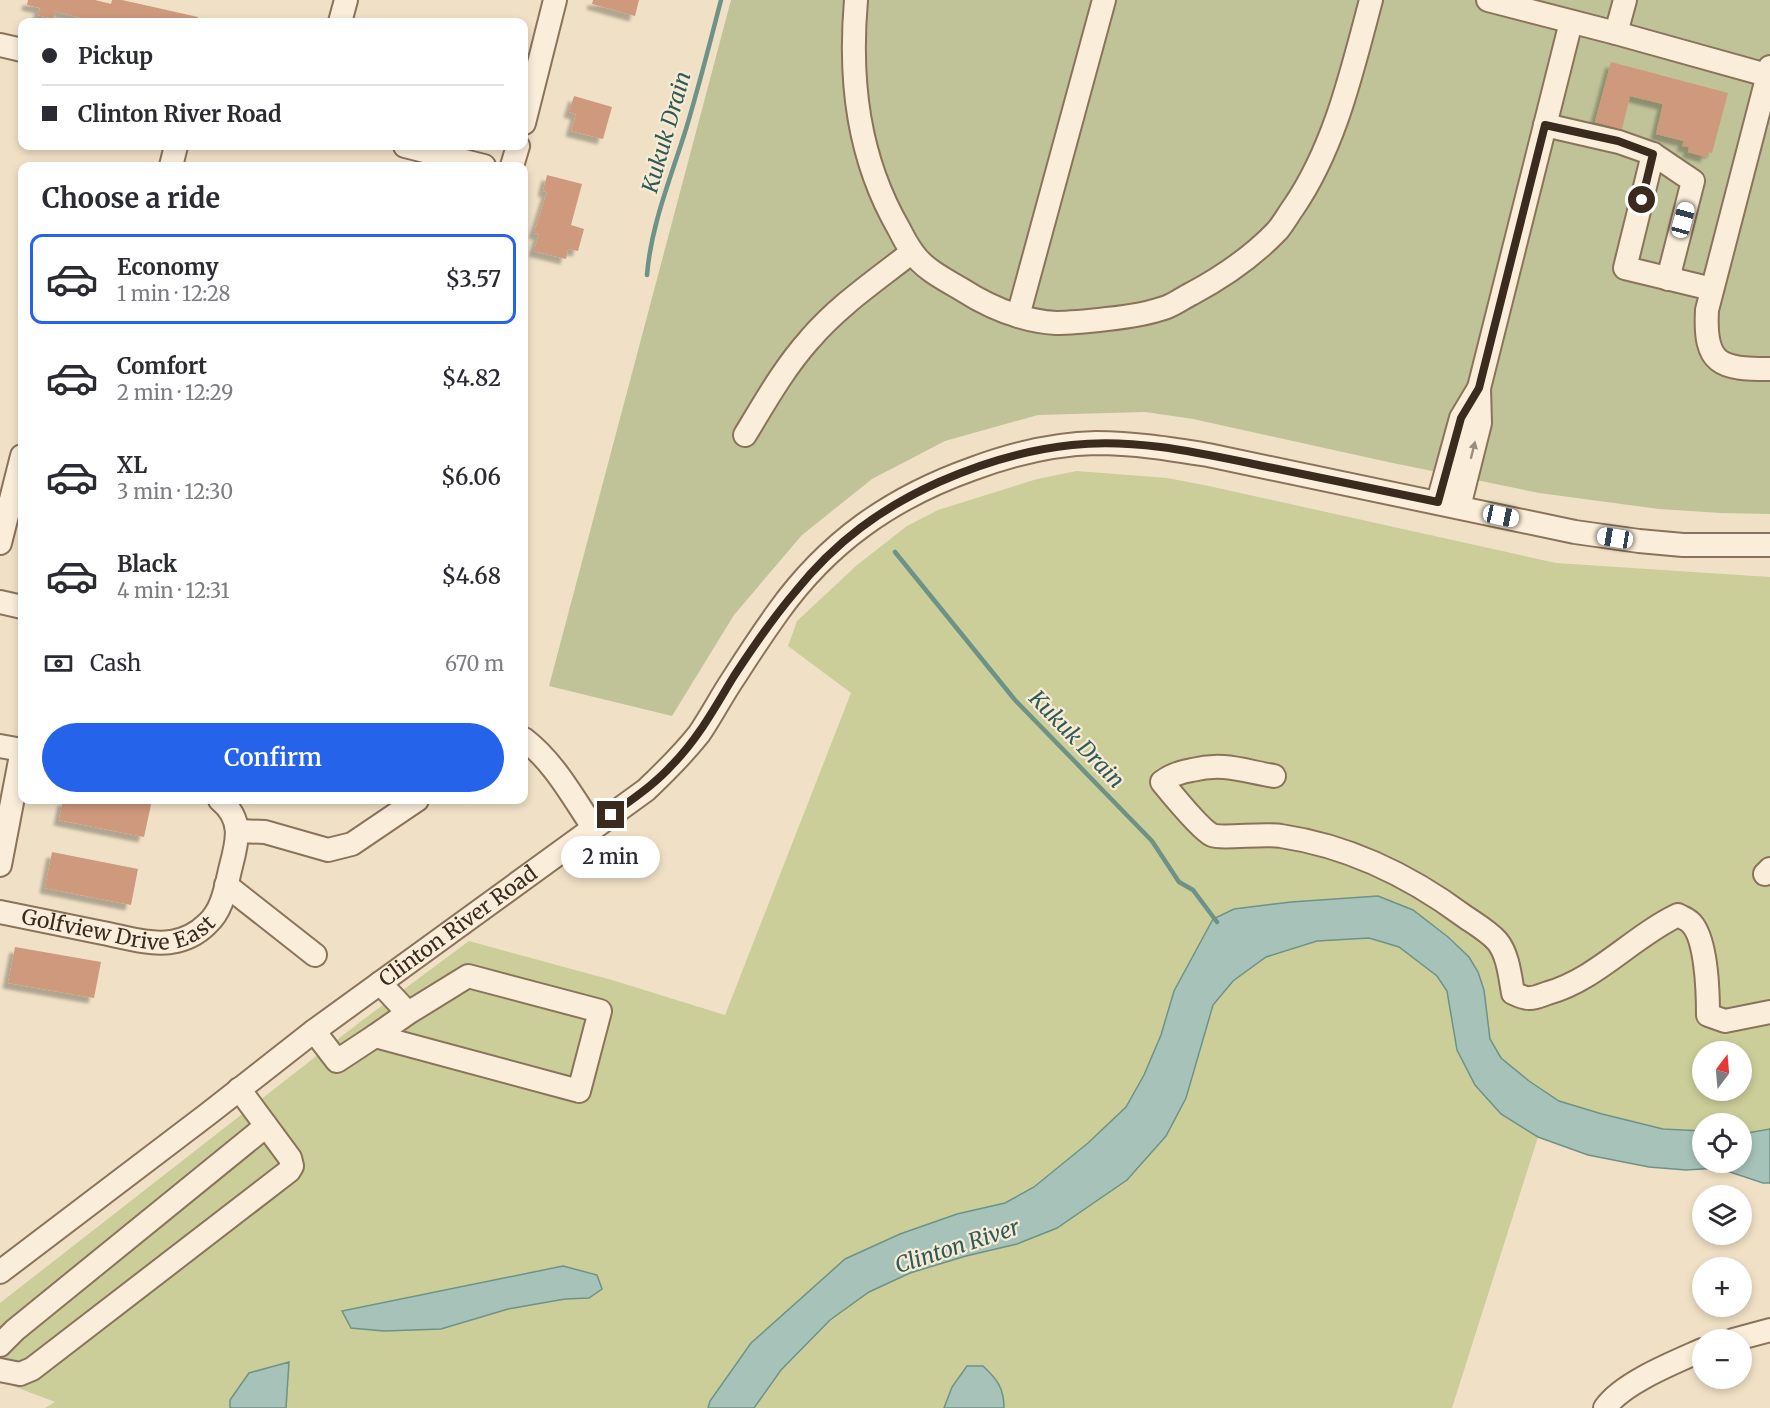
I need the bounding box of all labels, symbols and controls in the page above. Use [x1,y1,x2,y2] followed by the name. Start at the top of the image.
[78,42,153,70] text: Pickup
[635,68,697,197] water label: Kukuk Drain
[78,100,281,128] text: Clinton River Road
[42,181,220,215] text: Choose a ride
[1628,186,1655,213] route start
[1670,200,1696,240] car
[45,252,99,306] icon: car
[117,253,218,281] text: Economy
[446,265,501,293] text: $3.57
[117,281,230,306] text: 1 min · 12:28
[45,351,99,405] icon: car
[117,352,207,380] text: Comfort
[442,364,501,392] text: $4.82
[117,380,233,405] text: 2 min · 12:29
[1469,441,1479,459] one-way arrow
[45,450,99,504] icon: car
[117,451,147,479] text: XL
[441,463,501,491] text: $6.06
[117,479,233,504] text: 3 min · 12:30
[1482,503,1520,529] car
[1596,526,1634,550] car
[45,549,99,603] icon: car
[117,550,177,578] text: Black
[441,562,501,590] text: $4.68
[117,578,229,603] text: 4 min · 12:31
[42,647,75,680] icon: cash
[90,649,141,677] text: Cash
[445,651,504,676] text: 670 m
[1023,684,1130,794] water label: Kukuk Drain
[42,723,504,792] button: Confirm
[597,801,624,828] route end
[562,836,660,878] callout: 2 min
[582,844,639,869] text: 2 min
[374,859,543,992] street label: Clinton River Road
[14,899,214,927] street label: Golfview Drive East
[19,903,221,956] text: Golfview Drive East
[1692,1041,1752,1101] north arrow
[1692,1041,1752,1389] map controls
[1692,1113,1752,1173] button: locate
[1692,1185,1752,1245] button: layers
[891,1212,1024,1279] water label: Clinton River
[1692,1257,1752,1317] button: +
[1692,1329,1752,1389] button: −

